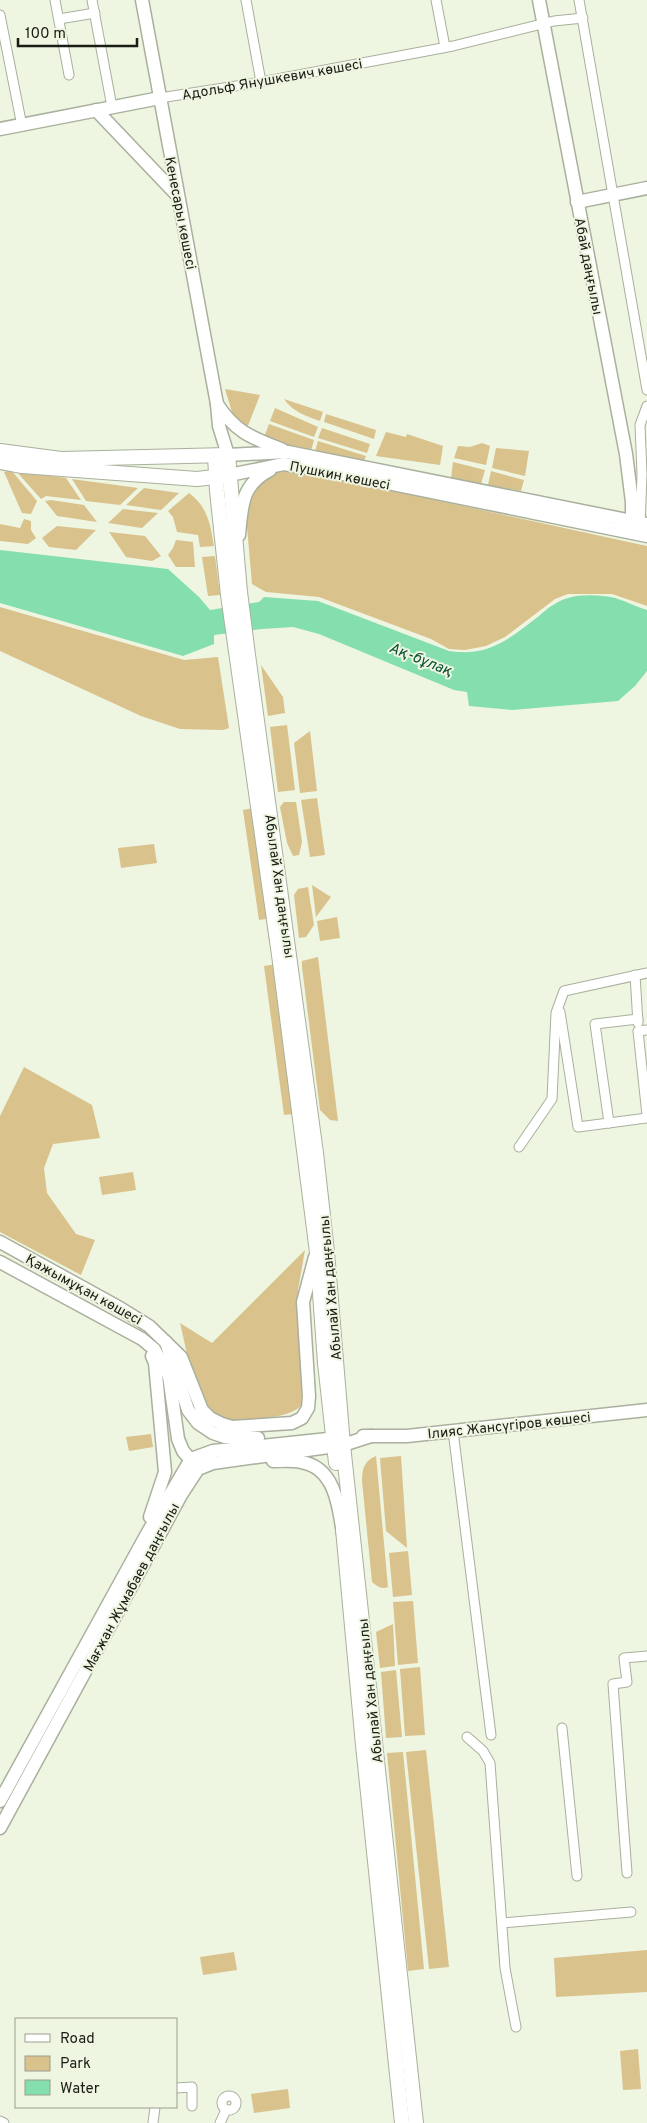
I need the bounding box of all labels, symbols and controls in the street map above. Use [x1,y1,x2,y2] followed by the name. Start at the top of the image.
[18,15,136,47] scale bar
[25,25,66,44] text: 100 m
[181,56,364,105] street label: Адольф Янушкевич көшесі
[160,155,199,271] street label: Кенесары көшесі
[570,216,605,316] street label: Абай даңғылы
[288,458,391,495] street label: Пушкин көшесі
[386,639,455,682] water label: Ақ-бұлақ
[260,813,297,959] street label: Абылай Хан даңғылы
[317,1215,346,1361] street label: Абылай Хан даңғылы
[22,1251,145,1329] street label: Қажымұқан көшесі
[427,1409,592,1444] street label: Ілияс Жансүгіров көшесі
[81,1500,184,1675] street label: Мағжан Жұмабаев даңғылы
[355,1618,388,1764] street label: Абылай Хан даңғылы
[15,2018,178,2108] legend
[60,2030,95,2049] text: Road
[60,2055,91,2074] text: Park
[60,2080,100,2099] text: Water

